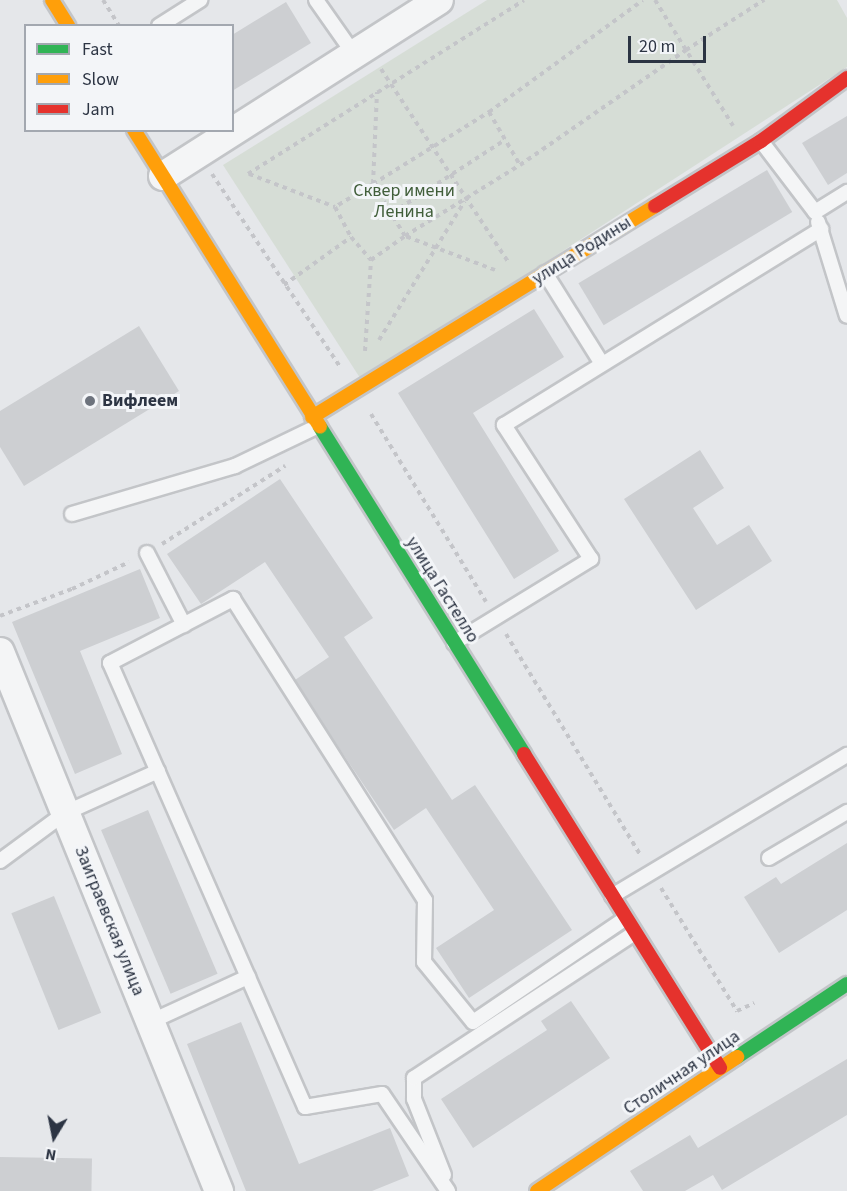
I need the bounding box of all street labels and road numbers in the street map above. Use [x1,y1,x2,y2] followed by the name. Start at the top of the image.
[529,212,635,290] street label: улица Родины
[401,533,483,647] street label: улица Гастелло
[69,843,149,999] street label: Заиграевская улица
[620,1026,744,1120] street label: Столичная улица

